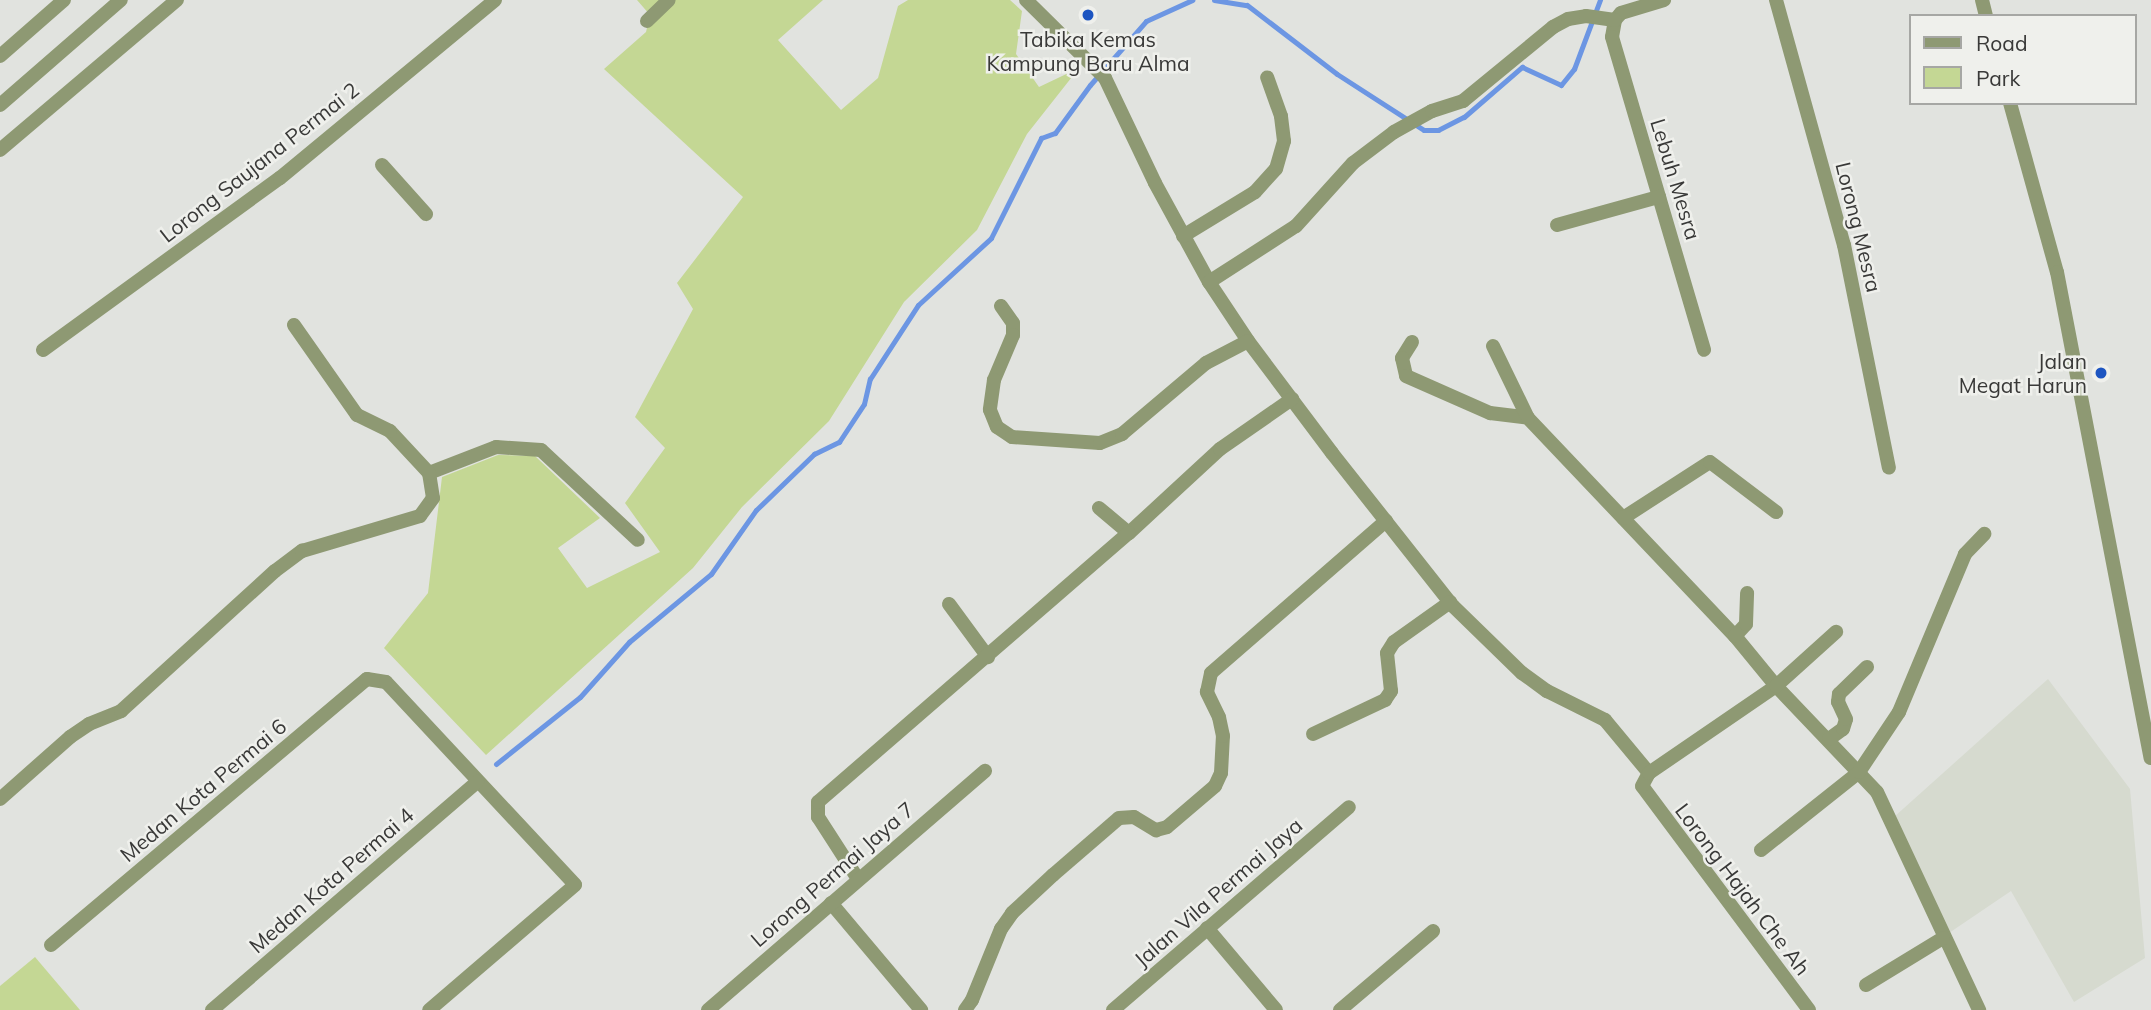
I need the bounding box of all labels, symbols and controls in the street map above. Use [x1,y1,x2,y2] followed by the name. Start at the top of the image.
[1080,7,1096,23] marker: Tabika Kemas Kampung Baru Alma
[1910,14,2137,105] legend
[986,26,1190,76] place label: Tabika Kemas Kampung Baru Alma
[1976,30,2027,56] text: Road
[1976,65,2020,91] text: Park
[155,77,363,247] street label: Lorong Saujana Permai 2
[1646,115,1706,243] street label: Lebuh Mesra
[1831,159,1887,295] street label: Lorong Mesra
[1959,348,2087,398] place label: Jalan Megat Harun
[2093,365,2109,381] marker: Jalan Megat Harun
[115,713,291,867] street label: Medan Kota Permai 6
[745,796,919,952] street label: Lorong Permai Jaya 7
[1670,798,1816,980] street label: Lorong Hajah Che Ah
[244,802,418,958] street label: Medan Kota Permai 4
[1129,812,1307,972] street label: Jalan Vila Permai Jaya

